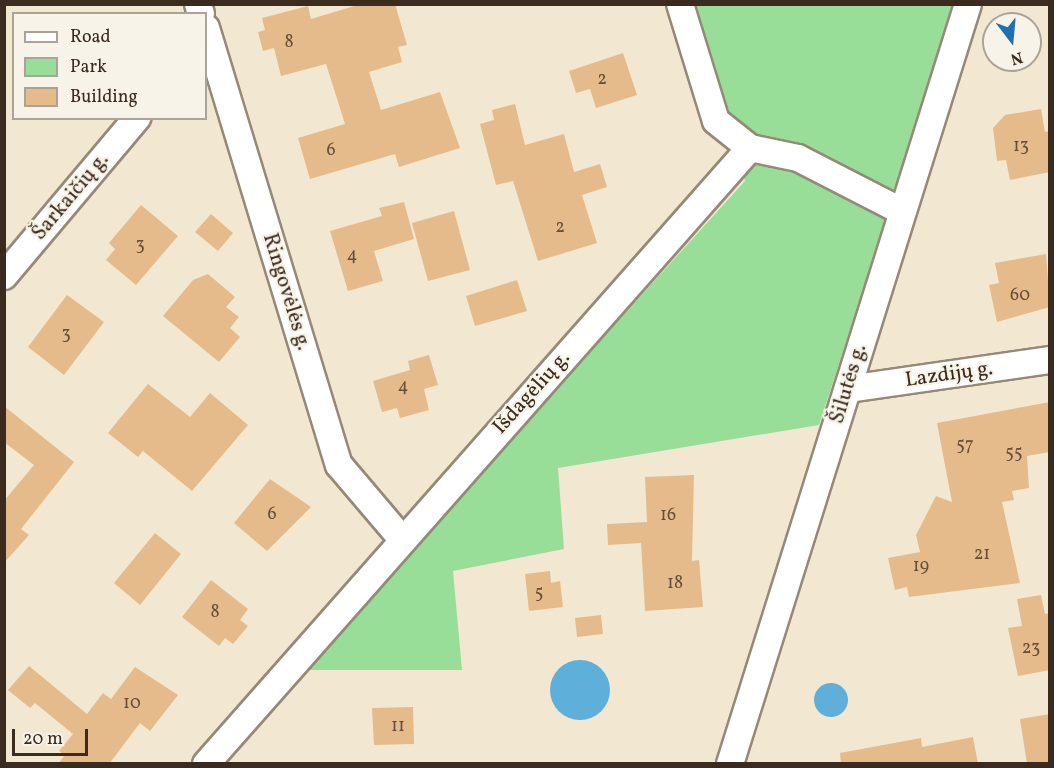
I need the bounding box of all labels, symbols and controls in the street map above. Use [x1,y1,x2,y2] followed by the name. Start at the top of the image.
[12,12,207,120] legend
[982,12,1042,72] north arrow
[70,25,111,50] text: Road
[284,32,294,54] house number: 8
[1008,45,1025,70] text: N
[70,55,107,80] text: Park
[597,69,607,91] house number: 2
[70,85,138,110] text: Building
[1013,136,1029,158] house number: 13
[326,140,336,162] house number: 6
[27,148,115,246] street label: Šarkaičių g.
[555,217,565,239] house number: 2
[256,231,316,353] street label: Ringovėlės g.
[135,235,145,257] house number: 3
[347,245,357,267] house number: 4
[1010,285,1030,307] house number: 60
[61,324,71,346] house number: 3
[825,341,873,427] street label: Šilutės g.
[488,346,576,440] street label: Išdagėlių g.
[903,356,995,394] street label: Lazdijų g.
[398,376,408,398] house number: 4
[956,435,974,457] house number: 57
[1005,443,1023,465] house number: 55
[267,504,277,526] house number: 6
[660,505,676,527] house number: 16
[974,544,990,566] house number: 21
[913,556,929,578] house number: 19
[667,573,683,595] house number: 18
[535,583,543,605] house number: 5
[210,602,220,624] house number: 8
[1022,638,1040,660] house number: 23
[123,693,141,715] house number: 10
[391,716,405,738] house number: 11
[15,717,92,755] scale bar
[23,727,63,752] text: 20 m

